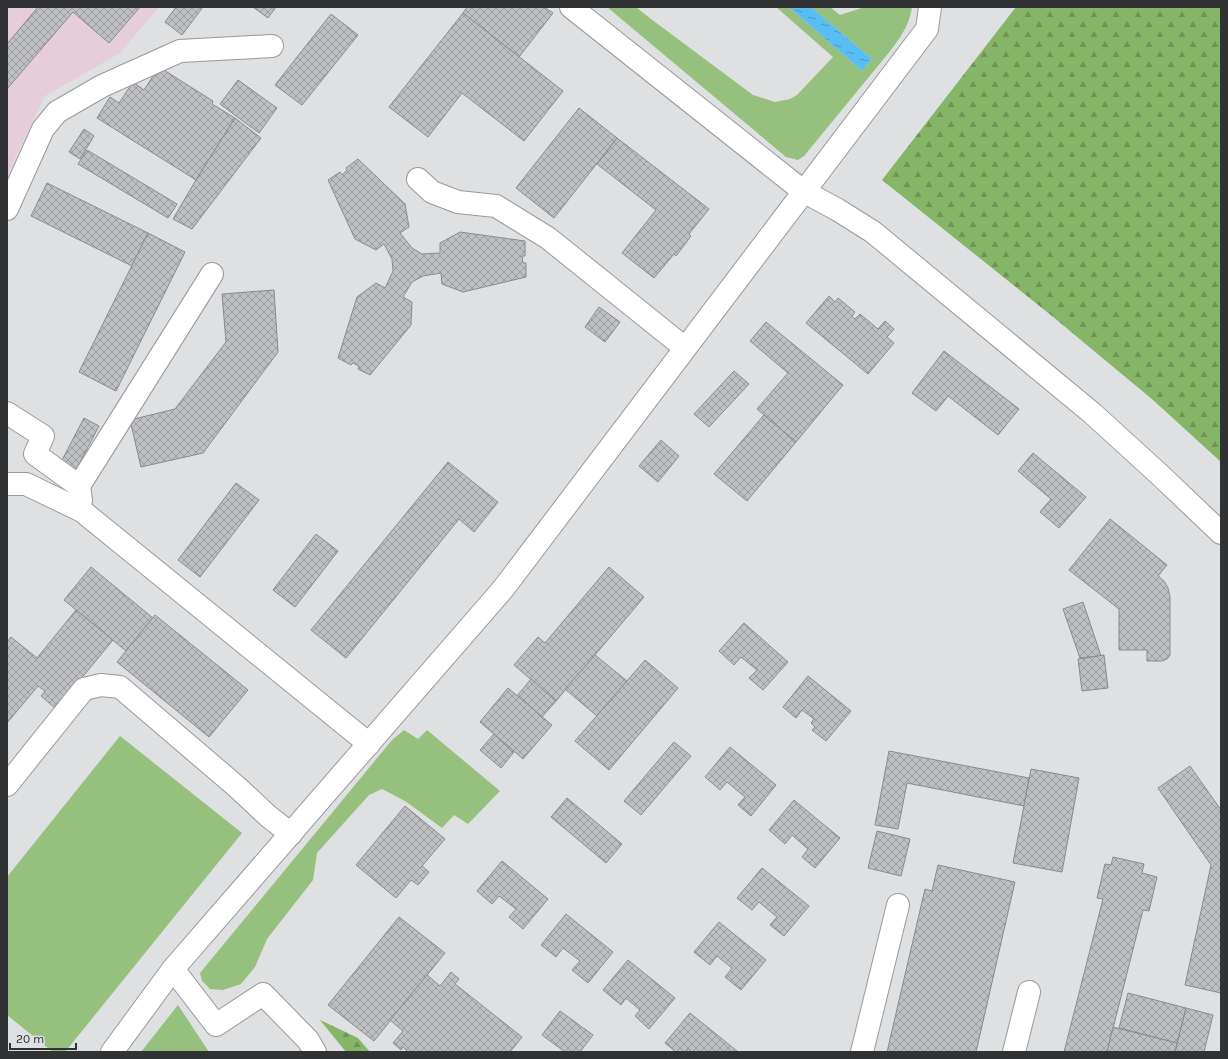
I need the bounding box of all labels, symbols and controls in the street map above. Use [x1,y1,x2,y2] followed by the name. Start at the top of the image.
[10,1025,76,1051] scale bar
[16,1032,44,1046] text: 20 m

